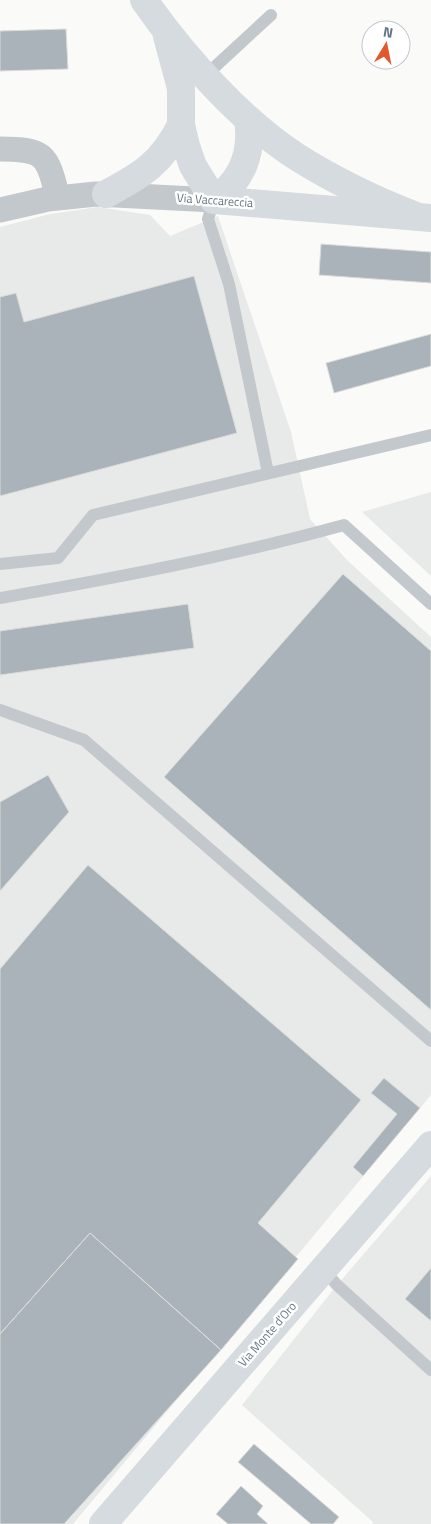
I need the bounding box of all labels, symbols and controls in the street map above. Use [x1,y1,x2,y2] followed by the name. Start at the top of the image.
[361,20,411,70] north arrow
[382,21,395,43] text: N
[176,188,254,212] street label: Via Vaccareccia
[233,1297,301,1371] street label: Via Monte d'Oro

